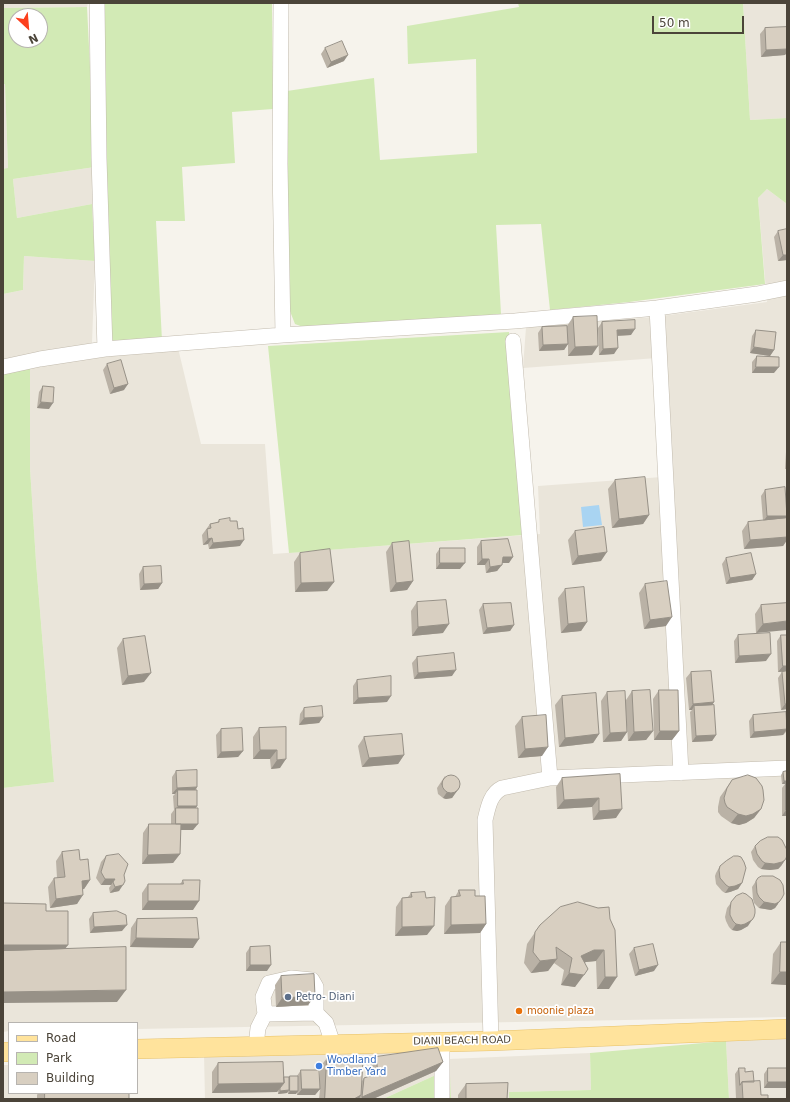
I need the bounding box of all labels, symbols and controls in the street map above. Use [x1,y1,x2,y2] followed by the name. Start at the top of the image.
[8,8,48,48] north arrow
[654,8,746,34] scale bar
[659,16,690,30] text: 50 m
[26,30,40,46] text: N
[296,991,354,1003] place label: Petro- Diani
[283,992,293,1002] marker: Petro- Diani
[527,1005,594,1017] place label: moonie plaza
[514,1006,524,1016] marker: moonie plaza
[8,1022,138,1094] legend
[46,1031,76,1045] text: Road
[413,1034,511,1048] street label: DIANI BEACH ROAD
[46,1051,72,1065] text: Park
[327,1054,386,1078] place label: Woodland Timber Yard
[314,1061,324,1071] marker: Woodland Timber Yard
[46,1071,95,1085] text: Building

